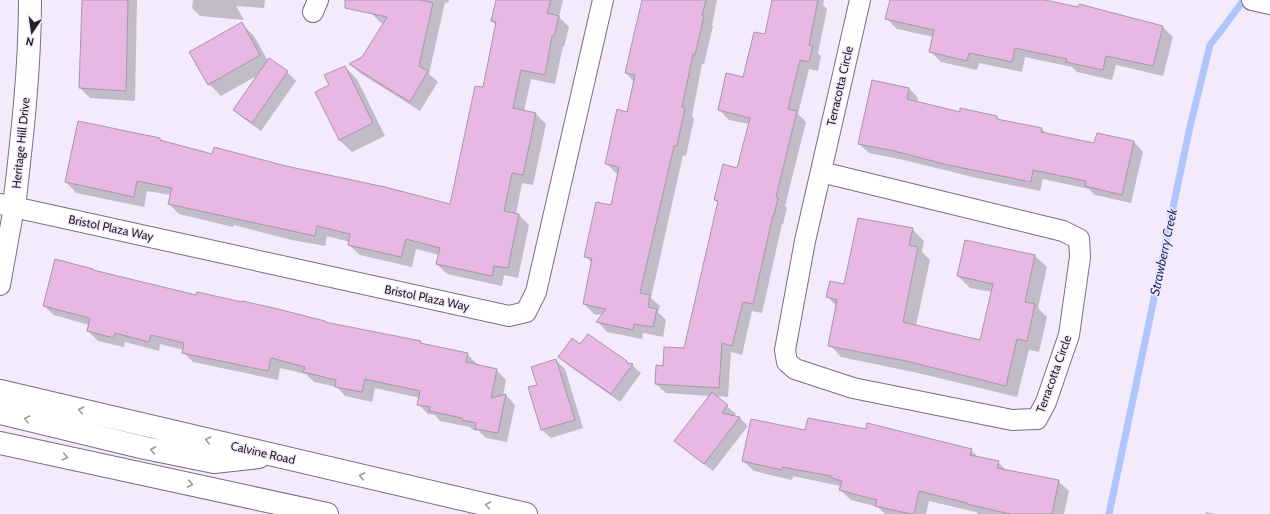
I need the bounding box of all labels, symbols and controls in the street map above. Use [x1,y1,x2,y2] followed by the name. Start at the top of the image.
[12,12,52,52] north arrow
[24,34,35,49] text: N
[823,44,856,127] street label: Terracotta Circle
[8,97,33,189] street label: Heritage Hill Drive
[1146,207,1180,297] water label: Strawberry Creek
[67,211,155,244] street label: Bristol Plaza Way
[383,281,471,314] street label: Bristol Plaza Way
[1033,333,1075,415] street label: Terracotta Circle
[78,407,84,415] one-way arrow
[23,415,30,424] one-way arrow
[205,436,212,445] one-way arrow
[229,438,297,467] street label: Calvine Road
[150,446,156,454] one-way arrow
[62,453,69,461] one-way arrow
[359,472,365,480] one-way arrow
[187,480,193,488] one-way arrow
[485,502,492,510] one-way arrow

